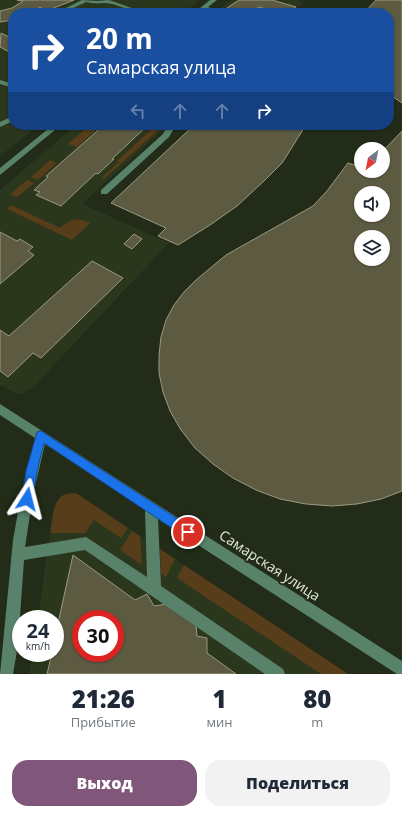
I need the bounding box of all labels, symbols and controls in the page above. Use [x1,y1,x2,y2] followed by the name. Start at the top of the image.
[86,19,153,57] text: 20 m
[20,24,72,76] icon: right
[86,55,236,79] text: Самарская улица
[127,100,149,122] icon: left
[169,100,191,122] icon: ahead
[211,100,233,122] icon: ahead
[253,100,275,122] icon: right
[354,142,390,178] north arrow
[354,142,390,266] map controls
[354,186,390,222] button: sound
[354,230,390,266] button: layers
[6,478,48,520] position arrow
[171,515,205,549] pin
[177,521,199,543] icon: arrive
[216,525,324,605] street label: Самарская улица
[72,610,124,662] speed limit sign: 30
[27,617,49,644] text: 24
[26,639,50,653] text: km/h
[72,682,135,715] text: 21:26
[212,682,227,715] text: 1
[303,682,331,715] text: 80
[71,713,136,731] text: Прибытие
[206,713,233,731] text: мин
[311,713,323,731] text: m
[12,760,197,806] button: Выход
[205,760,390,806] button: Поделиться

